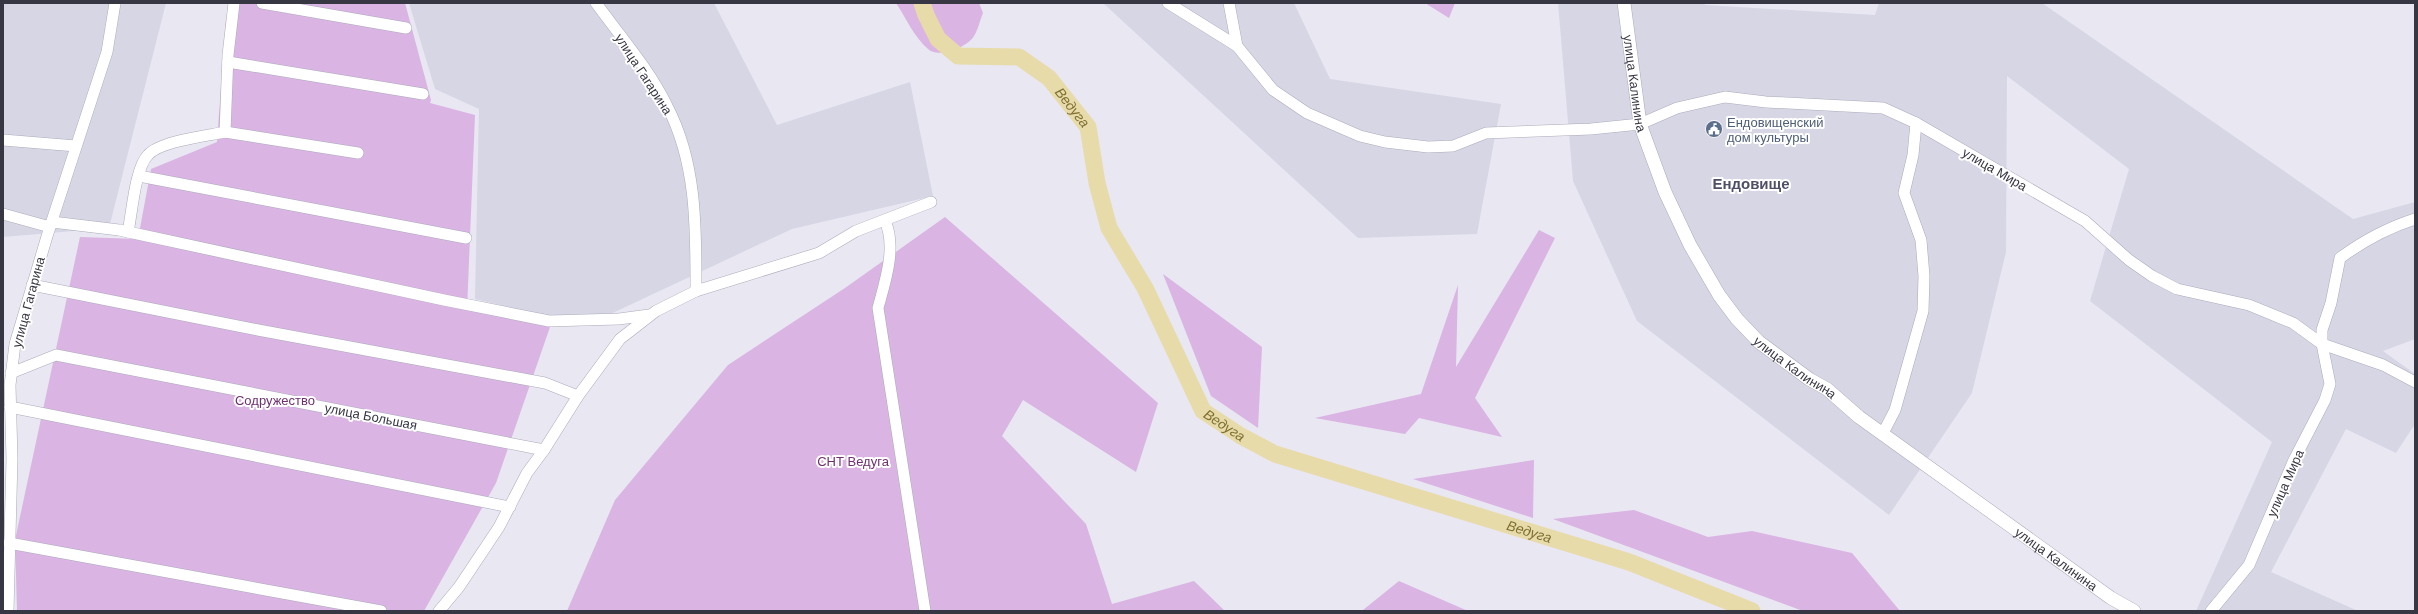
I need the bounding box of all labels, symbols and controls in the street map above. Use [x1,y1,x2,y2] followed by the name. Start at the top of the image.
[612,31,676,118] street label: улица Гагарина
[1620,34,1650,135] street label: улица Калинина
[1052,84,1093,131] water label: Ведуга
[1727,115,1824,145] place label: Ендовищенский дом культуры
[1704,119,1724,139] public building icon: Ендовищенский дом культуры
[1960,145,2030,194] street label: улица Мира
[1712,175,1790,192] district label: Ендовище
[9,254,48,349] street label: улица Гагарина
[1750,334,1840,402] street label: улица Калинина
[235,393,315,408] park label: Содружество
[323,400,418,433] street label: улица Большая
[1201,406,1248,445] water label: Ведуга
[2264,447,2307,519] street label: улица Мира
[817,454,890,469] park label: СНТ Ведуга
[1505,517,1554,546] water label: Ведуга
[2012,524,2101,594] street label: улица Калинина

